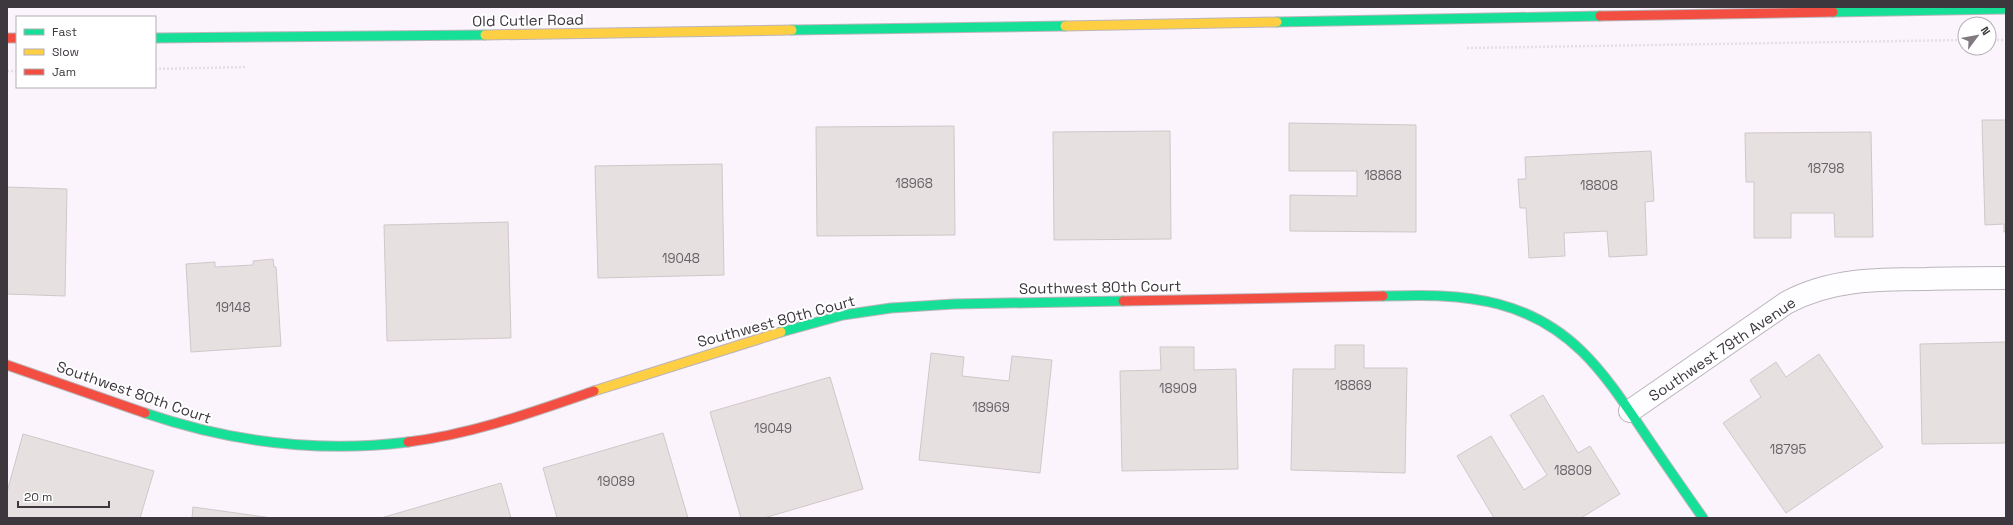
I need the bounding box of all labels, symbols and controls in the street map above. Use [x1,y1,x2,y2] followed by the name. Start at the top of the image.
[472,10,584,30] street label: Old Cutler Road
[16,16,156,88] legend
[1957,16,1997,56] north arrow
[52,24,77,40] text: Fast
[1978,24,1993,38] text: N
[52,44,79,60] text: Slow
[52,64,76,80] text: Jam
[1808,160,1844,177] house number: 18798
[1364,167,1402,184] house number: 18868
[895,175,933,192] house number: 18968
[1580,177,1618,194] house number: 18808
[662,250,700,267] house number: 19048
[1019,276,1181,298] street label: Southwest 80th Court
[695,291,857,351] street label: Southwest 80th Court
[1645,293,1799,405] street label: Southwest 79th Avenue
[215,299,251,316] house number: 19148
[54,357,214,427] street label: Southwest 80th Court
[1334,377,1372,394] house number: 18869
[1159,380,1197,397] house number: 18909
[972,399,1010,416] house number: 18969
[754,420,792,437] house number: 19049
[1770,441,1806,458] house number: 18795
[1554,462,1592,479] house number: 18809
[597,473,635,490] house number: 19089
[18,483,109,509] scale bar
[24,489,52,505] text: 20 m

